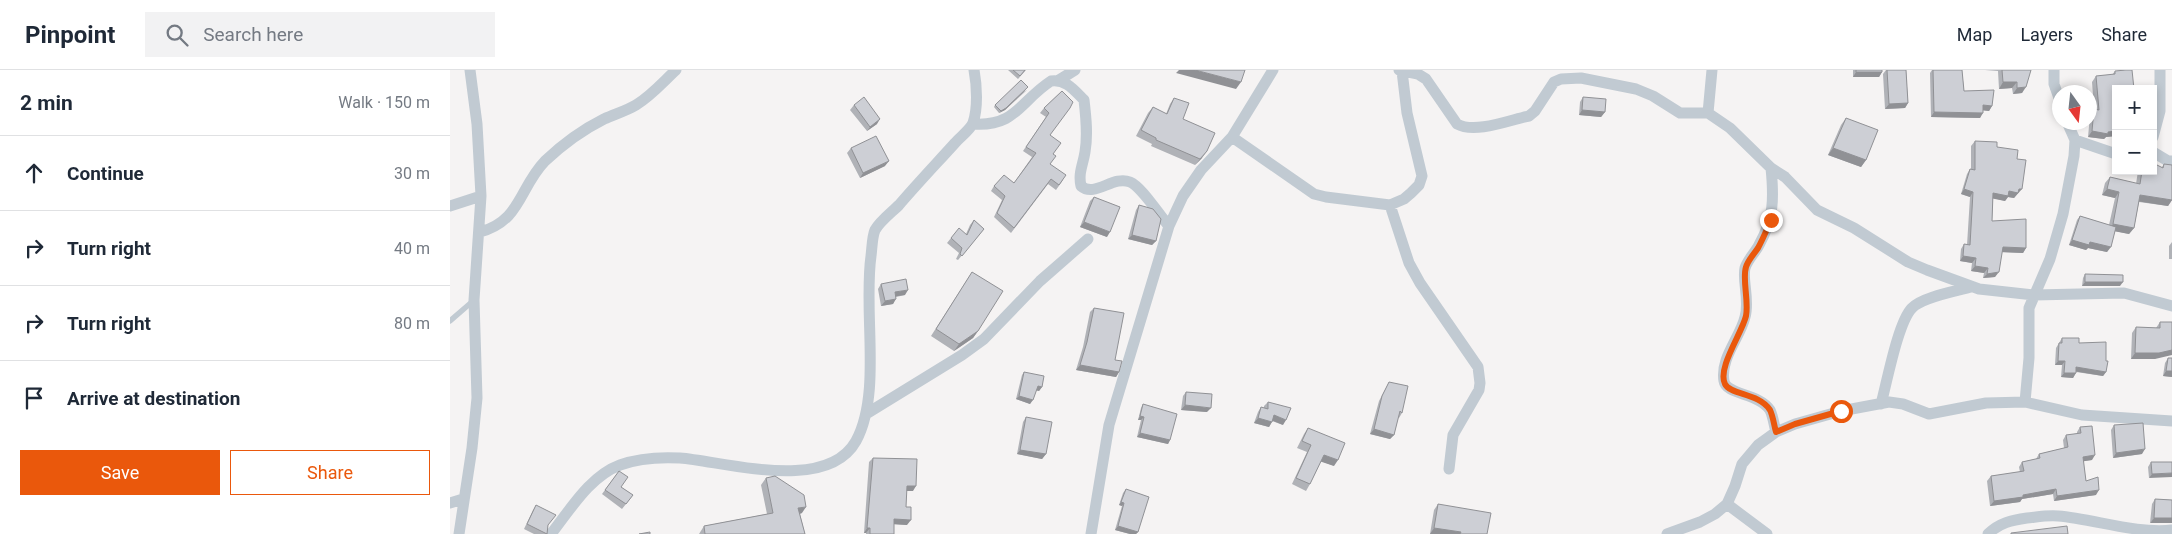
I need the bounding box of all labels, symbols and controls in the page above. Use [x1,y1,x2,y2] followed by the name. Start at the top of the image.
[145,12,495,57] search box
[25,21,115,49] text: Pinpoint
[163,21,191,49] icon: search
[203,23,303,46] text: Search here
[1957,24,1992,45] text: Map
[2020,24,2073,45] text: Layers
[2101,24,2147,45] text: Share
[2052,85,2097,130] north arrow
[2112,85,2157,175] map controls
[2112,85,2157,130] button: +
[20,91,73,115] text: 2 min
[338,93,430,112] text: Walk · 150 m
[2112,130,2157,175] button: −
[20,159,48,187] icon: ahead
[67,162,144,185] text: Continue
[394,164,430,183] text: 30 m
[1760,209,1783,232] route end
[20,234,48,262] icon: right
[67,237,151,260] text: Turn right
[394,239,430,258] text: 40 m
[20,309,48,337] icon: right
[67,312,151,335] text: Turn right
[394,314,430,333] text: 80 m
[20,384,48,412] icon: arrive
[67,387,240,410] text: Arrive at destination
[1830,400,1853,423] route start
[20,450,220,495] button: Save
[230,450,430,495] button: Share

